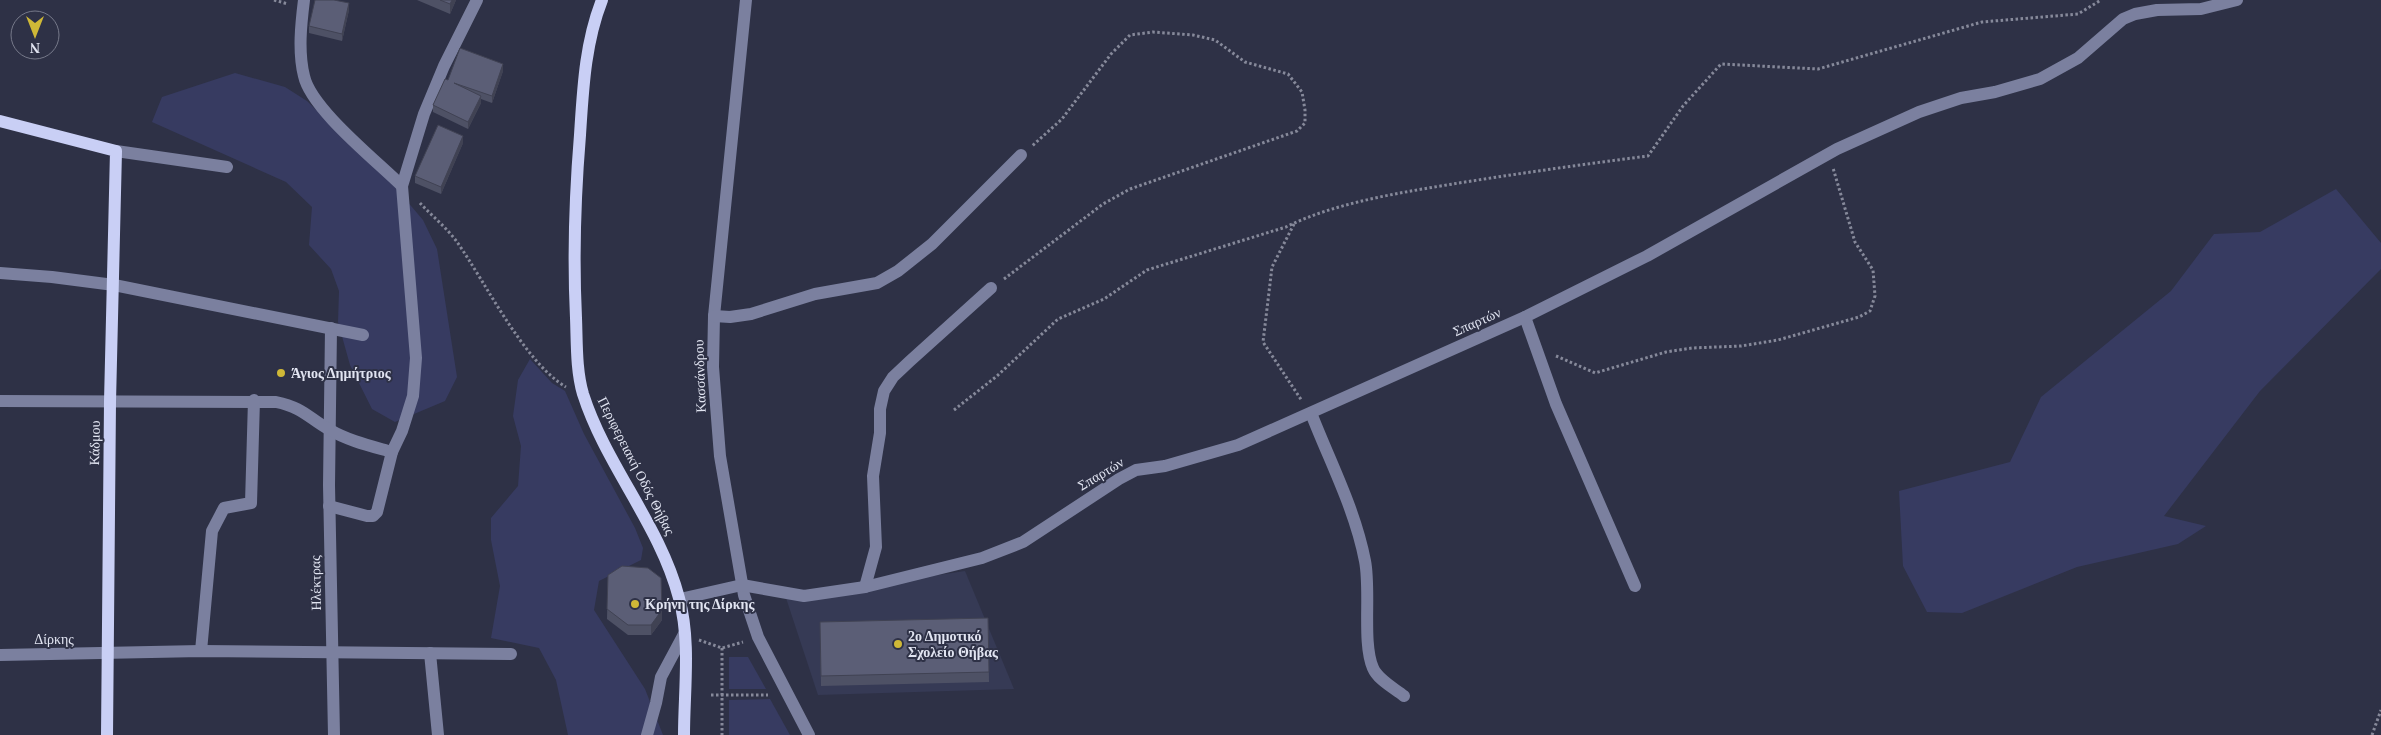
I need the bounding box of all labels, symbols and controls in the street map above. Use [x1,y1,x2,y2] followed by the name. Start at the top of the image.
[10,10,60,60] north arrow
[30,40,40,55] text: N
[1451,305,1503,339] street label: Σπαρτών
[691,339,709,413] street label: Κασσάνδρου
[291,366,392,381] place label: Άγιος Δημήτριος
[275,367,287,379] marker: Άγιος Δημήτριος
[595,395,678,538] street label: Περιφερειακή Οδός Θήβας
[87,420,103,466] street label: Κάδμου
[1075,455,1127,493] street label: Σπαρτών
[308,555,324,611] street label: Ηλέκτρας
[645,597,755,612] place label: Κρήνη της Δίρκης
[629,598,641,610] marker: Κρήνη της Δίρκης
[908,629,999,660] place label: 2ο Δημοτικό Σχολείο Θήβας
[34,632,74,647] street label: Δίρκης
[892,638,904,650] marker: 2ο Δημοτικό Σχολείο Θήβας

